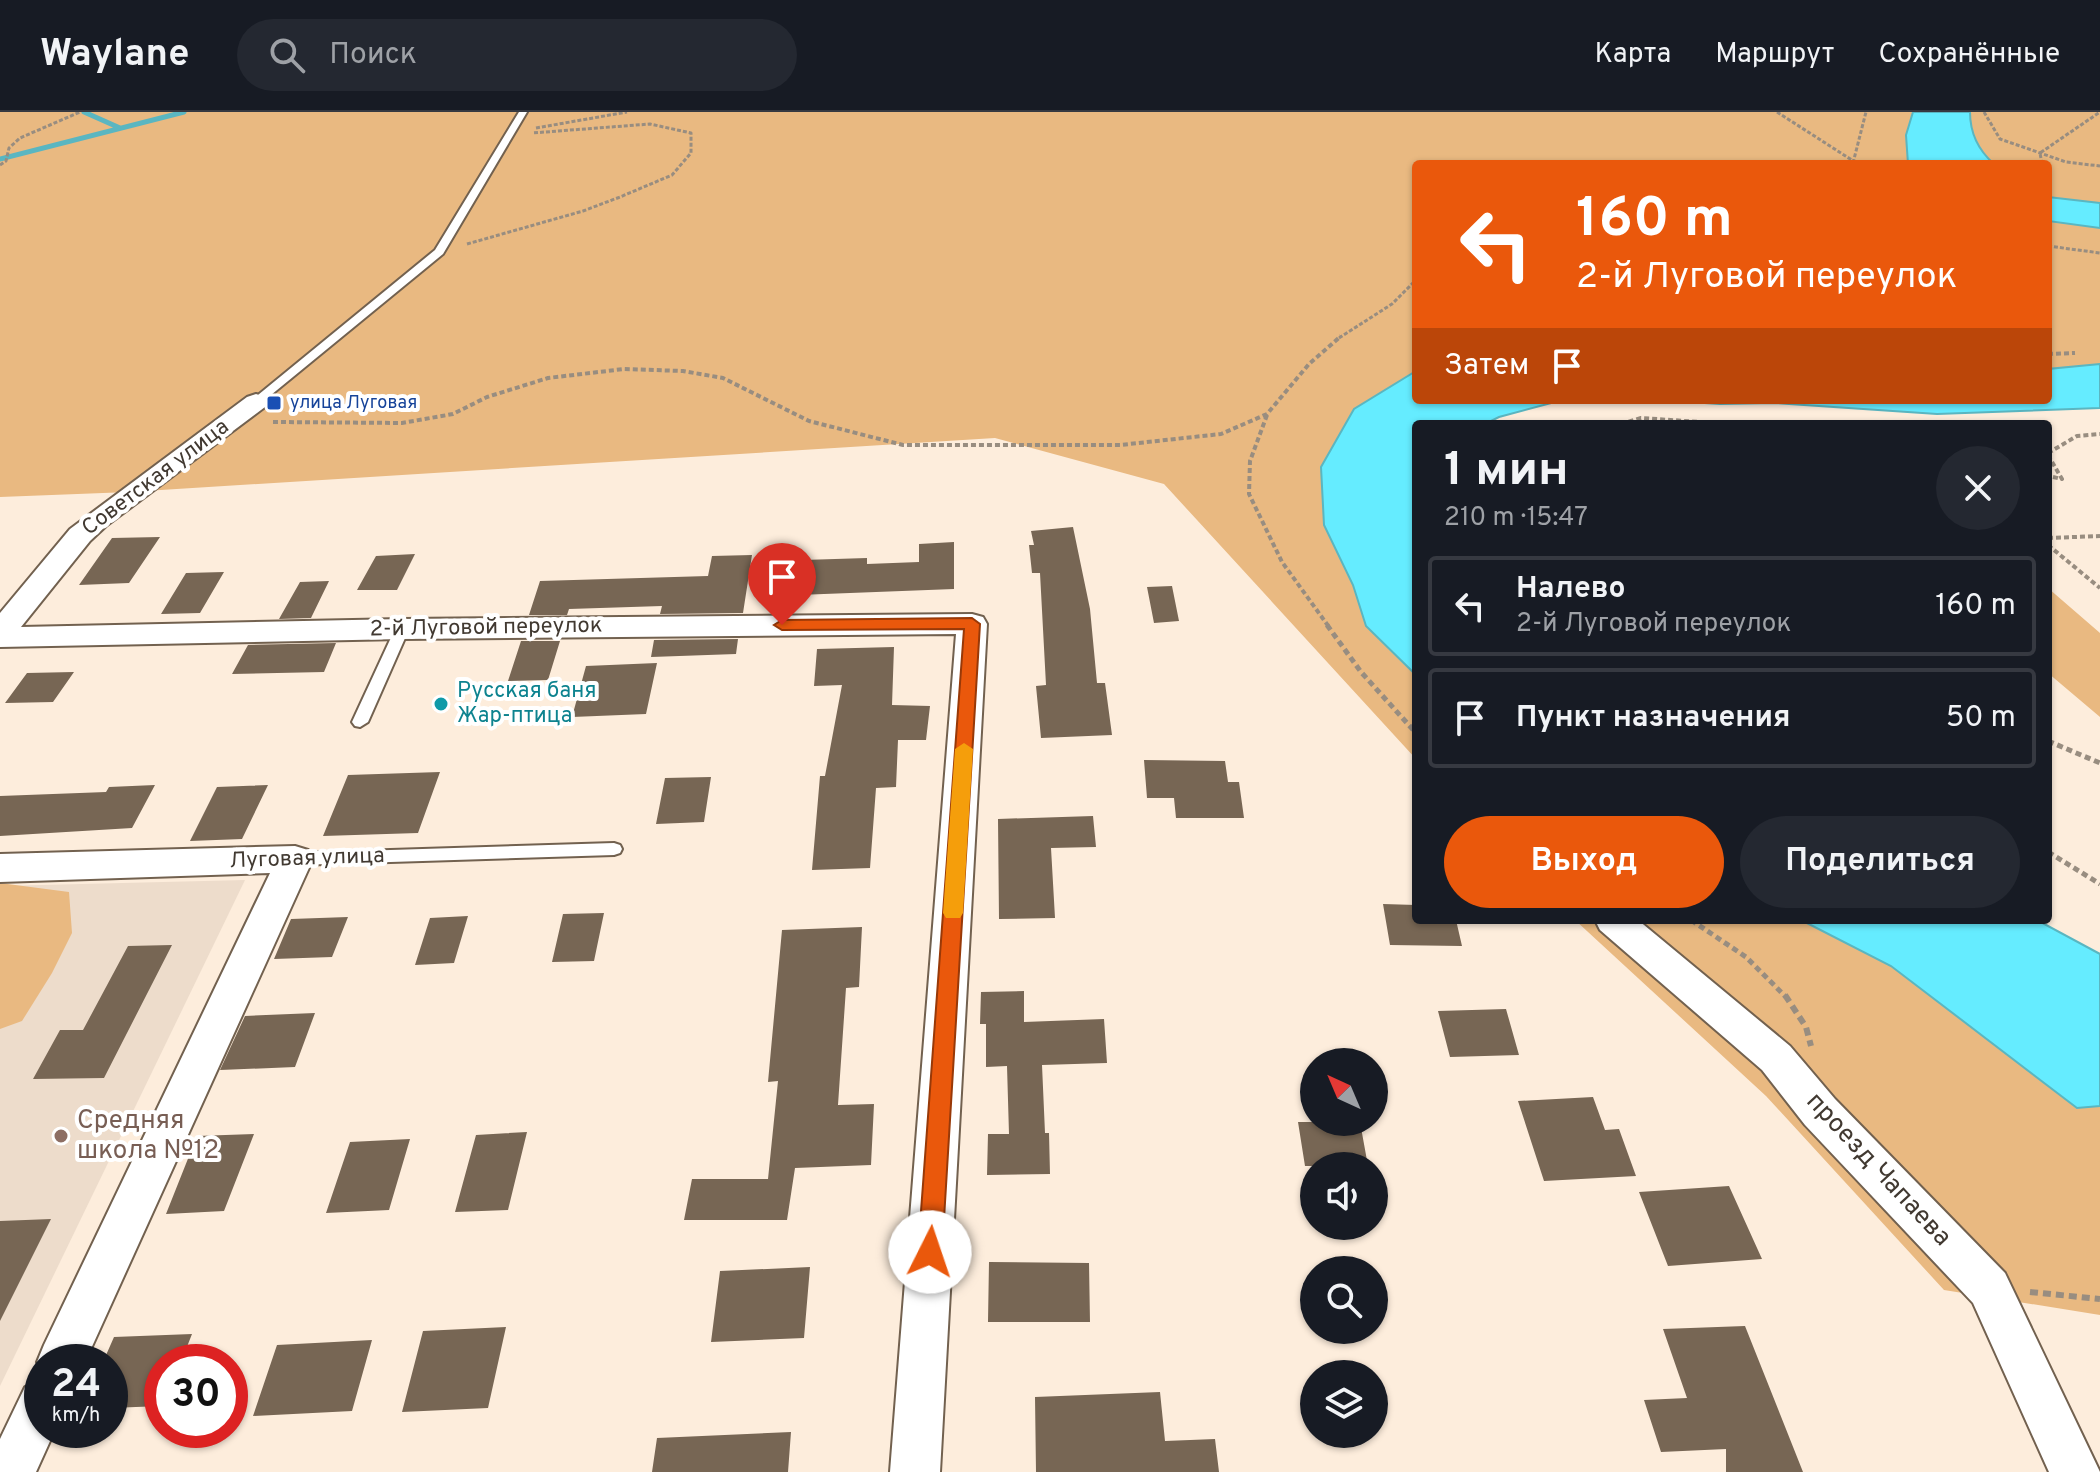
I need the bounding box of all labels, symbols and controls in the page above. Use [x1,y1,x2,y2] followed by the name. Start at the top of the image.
[237,19,797,91] search box
[40,31,189,80] text: Waylane
[265,33,309,77] icon: search
[329,37,417,74] text: Поиск
[1595,37,1671,73] text: Карта
[1715,37,1834,73] text: Маршрут
[1878,37,2060,73] text: Сохранённые
[1576,186,1733,256] text: 160 m
[1444,192,1548,296] icon: left
[1576,255,1957,301] text: 2-й Луговой переулок
[1545,344,1589,388] icon: arrive
[1444,348,1529,385] text: Затем
[290,392,417,415] place label: улица Луговая
[265,394,283,412] marker: улица Луговая
[77,414,235,542] street label: Советская улица
[1444,442,1569,502] text: 1 мин
[1936,446,2020,530] button: close
[1444,502,1588,535] text: 210 m · 15:47
[748,543,816,625] pin
[760,555,804,599] icon: arrive
[1516,571,1625,608] text: Налево
[1448,584,1492,628] icon: left
[1935,588,2016,625] text: 160 m
[1516,608,1791,641] text: 2-й Луговой переулок
[369,612,603,644] street label: 2-й Луговой переулок
[457,678,596,730] place label: Русская баня Жар-птица
[432,695,450,713] marker: Русская баня Жар-птица
[1448,696,1492,740] icon: arrive
[1516,700,1790,737] text: Пункт назначения
[1946,700,2016,737] text: 50 m
[1444,816,1724,908] button: Выход
[1740,816,2020,908] button: Поделиться
[229,843,385,875] street label: Луговая улица
[1300,1048,1388,1136] north arrow
[1300,1048,1388,1448] map controls
[1798,1086,1958,1254] street label: проезд Чапаева
[77,1105,219,1168] place label: Средняя школа №12
[52,1127,70,1145] marker: Средняя школа №12
[1300,1152,1388,1240] button: sound
[888,1210,972,1294] position arrow
[1300,1256,1388,1344] button: search
[144,1344,248,1448] speed limit sign: 30
[1300,1360,1388,1448] button: layers
[51,1361,101,1411] text: 24
[52,1403,100,1429] text: km/h

